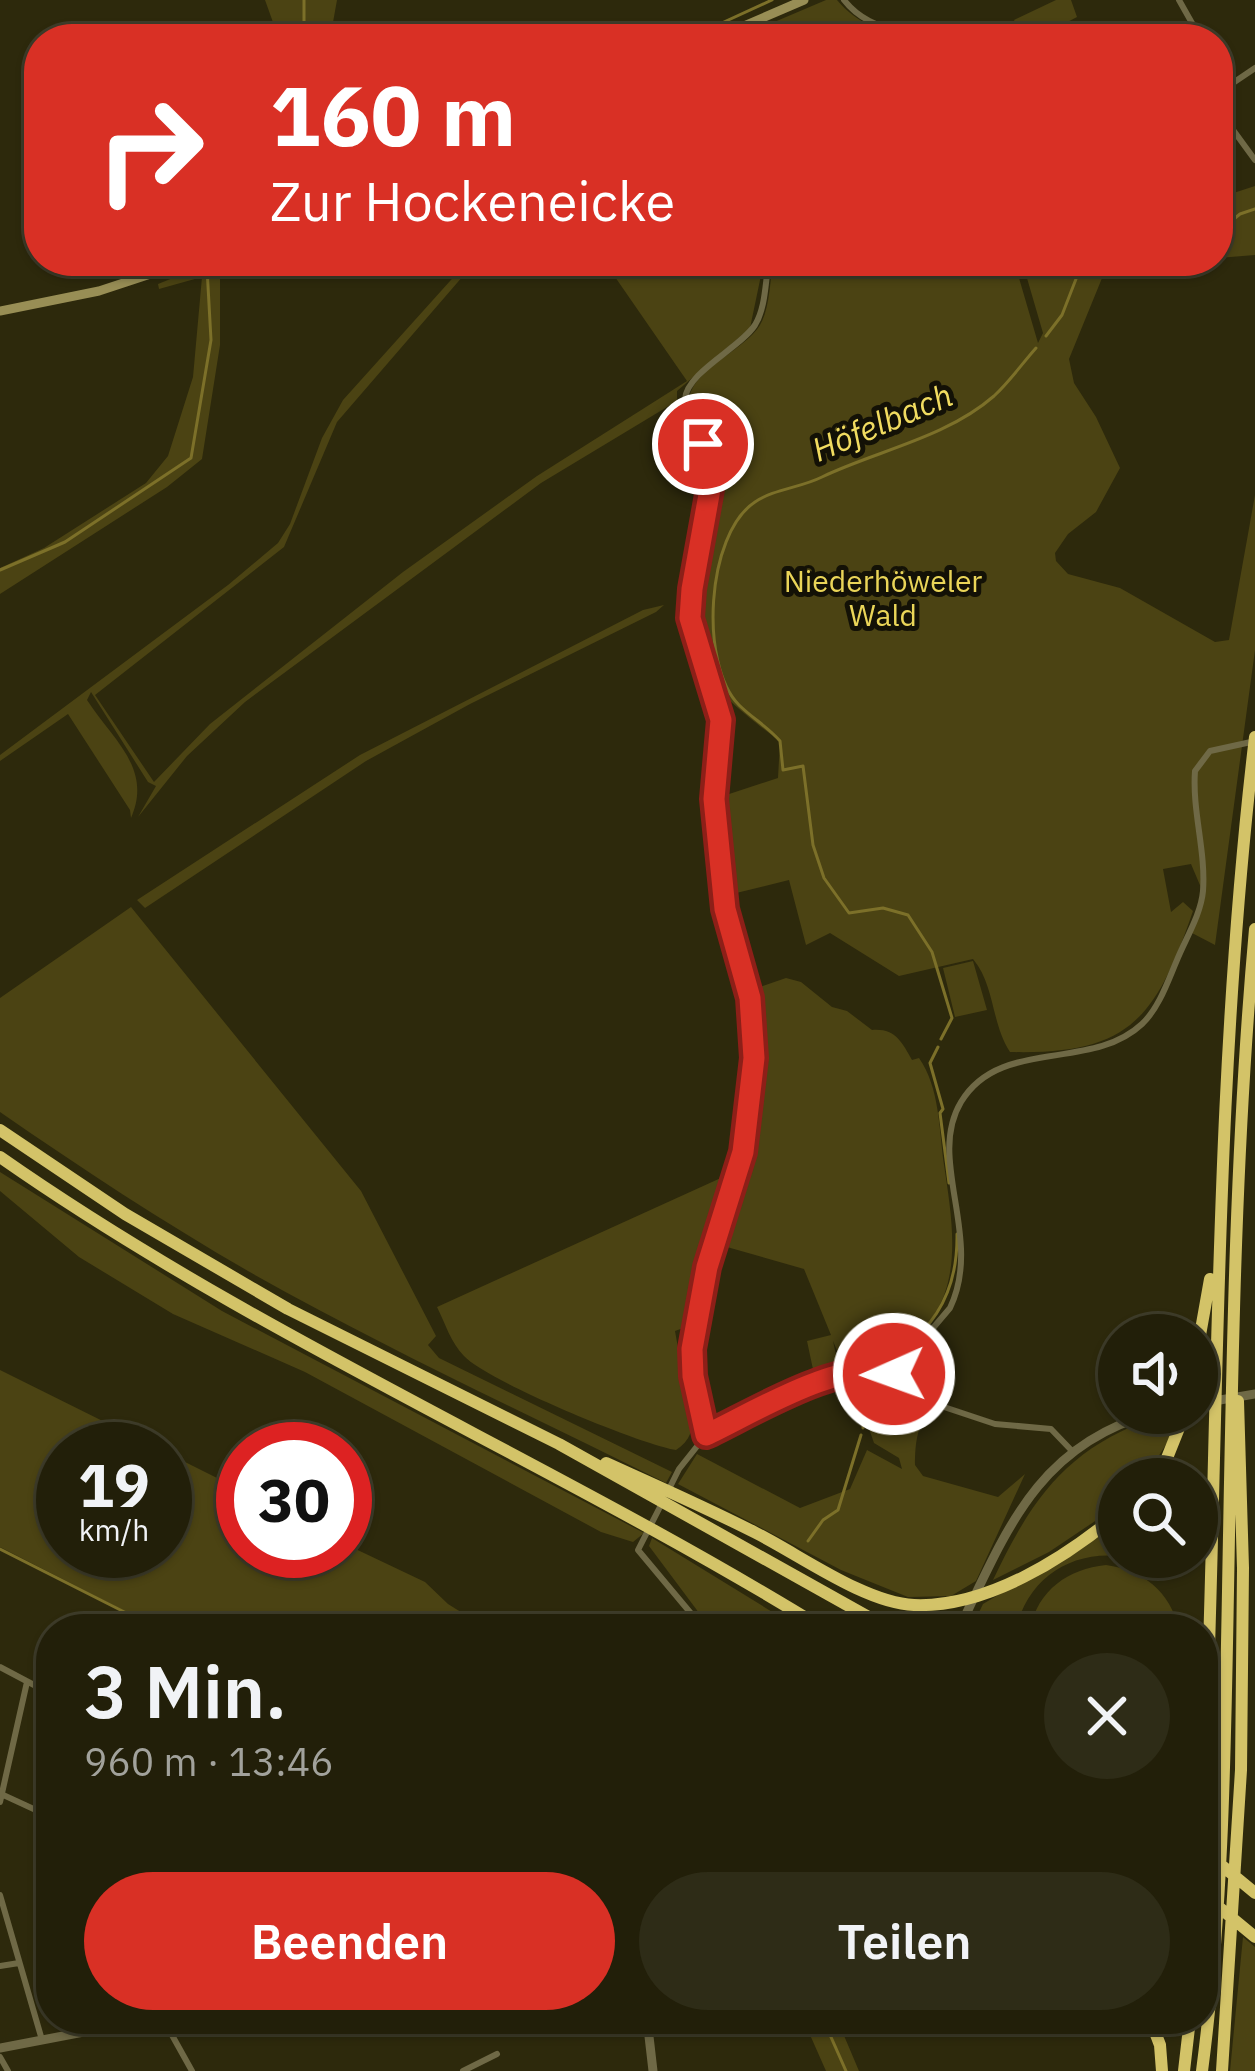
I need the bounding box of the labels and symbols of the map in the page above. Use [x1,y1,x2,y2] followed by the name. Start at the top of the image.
[805,373,959,470] water label: Höfelbach
[652,393,754,495] pin
[784,561,982,634] park label: Niederhöweler Wald
[831,1311,957,1437] position arrow
[216,1422,372,1578] speed limit sign: 30

